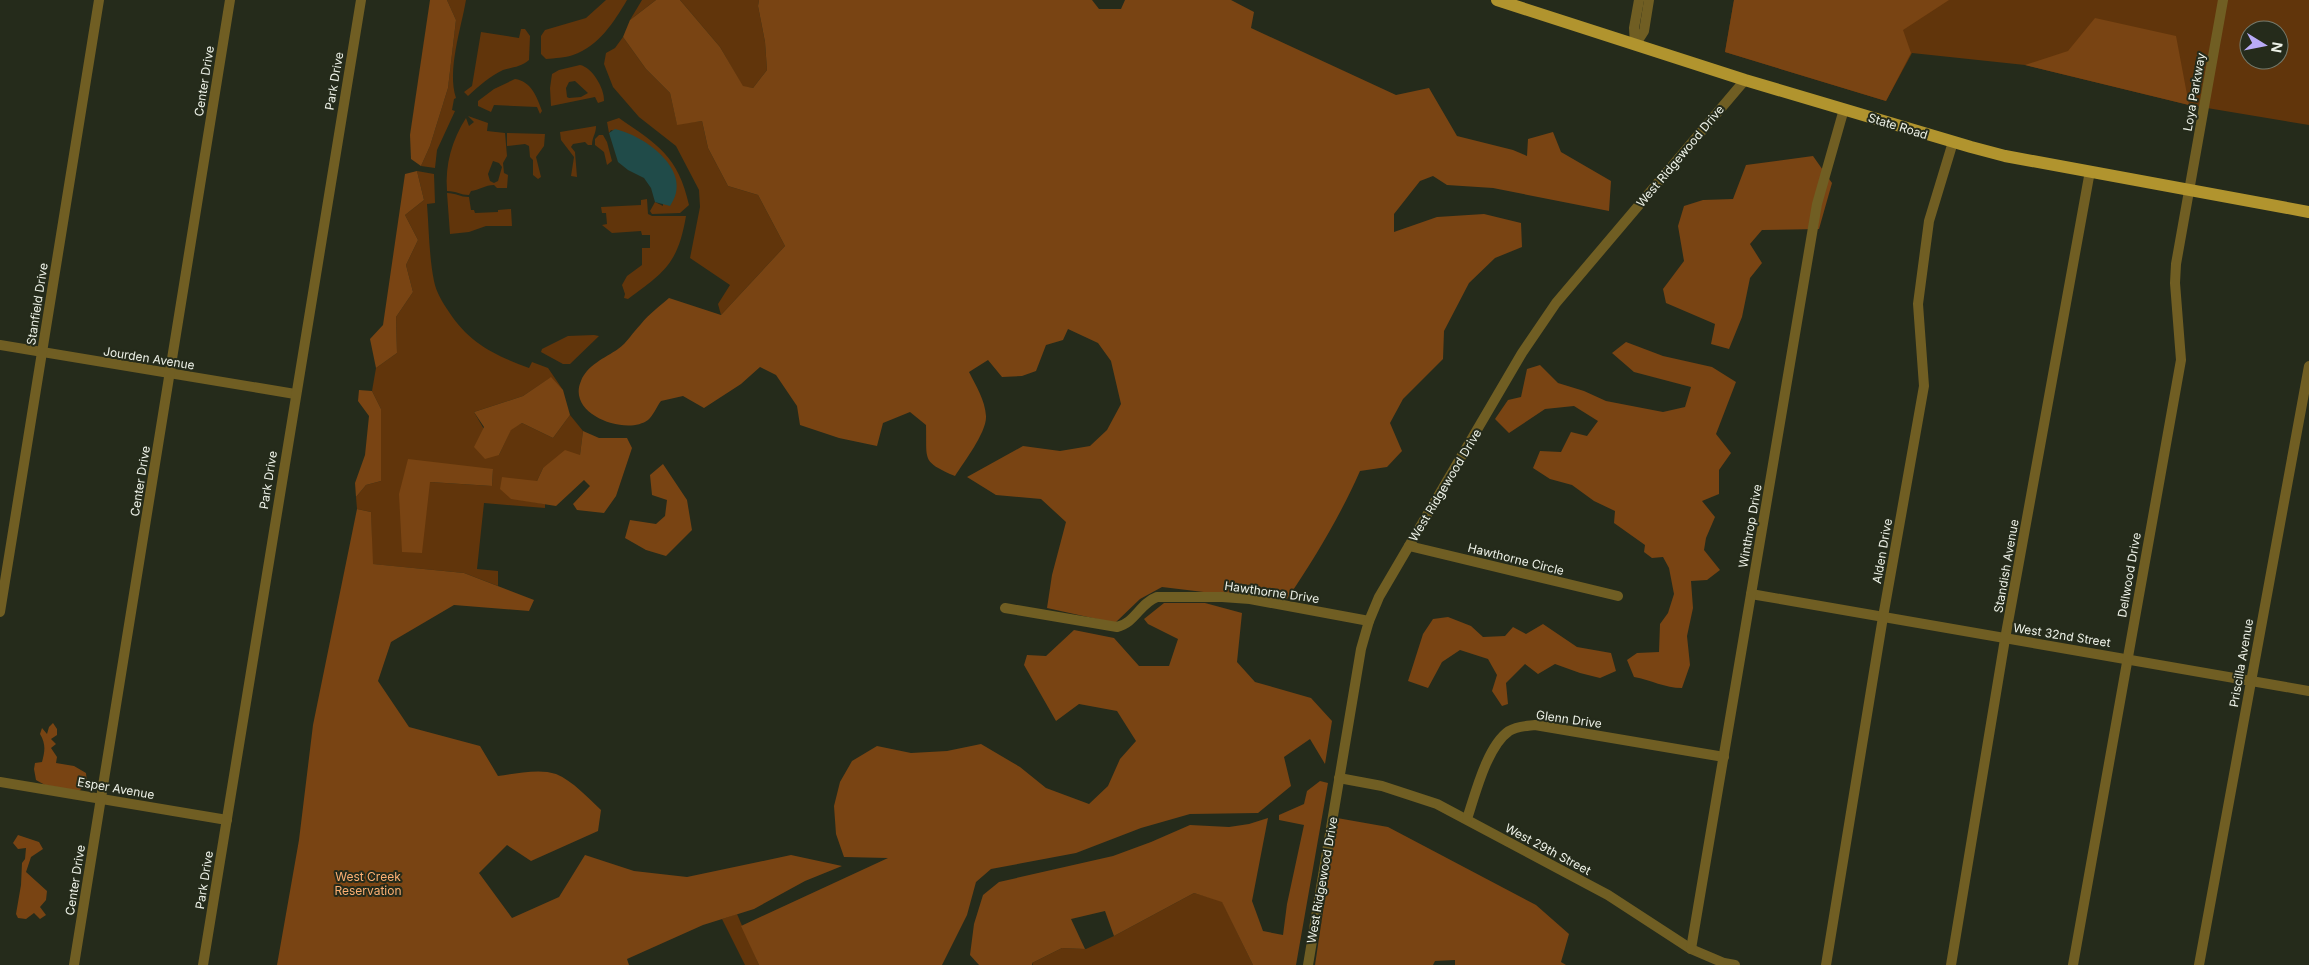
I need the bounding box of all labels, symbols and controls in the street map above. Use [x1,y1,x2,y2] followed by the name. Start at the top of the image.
[2239,20,2289,70] north arrow
[2268,41,2287,54] text: N
[191,45,217,117] street label: Center Drive
[322,51,346,111] street label: Park Drive
[2180,51,2208,132] street label: Loya Parkway
[1633,102,1727,210] street label: West Ridgewood Drive
[1866,110,1930,142] street label: State Road
[23,262,51,346] street label: Stanfield Drive
[102,343,196,373] street label: Jourden Avenue
[1405,426,1485,544] street label: West Ridgewood Drive
[127,445,153,517] street label: Center Drive
[256,450,280,510] street label: Park Drive
[1735,483,1765,569] street label: Winthrop Drive
[1869,517,1895,585] street label: Alden Drive
[1990,518,2022,614] street label: Standish Avenue
[2114,531,2144,619] street label: Dellwood Drive
[1466,540,1566,578] street label: Hawthorne Circle
[1224,578,1320,606] street label: Hawthorne Drive
[2226,618,2256,708] street label: Priscilla Avenue
[2012,620,2112,650] street label: West 32nd Street
[1535,707,1603,731] street label: Glenn Drive
[76,774,156,802] street label: Esper Avenue
[1303,815,1341,945] street label: West Ridgewood Drive
[1503,820,1594,878] street label: West 29th Street
[62,844,88,916] street label: Center Drive
[192,850,216,910] street label: Park Drive
[334,869,402,898] park label: West Creek Reservation

